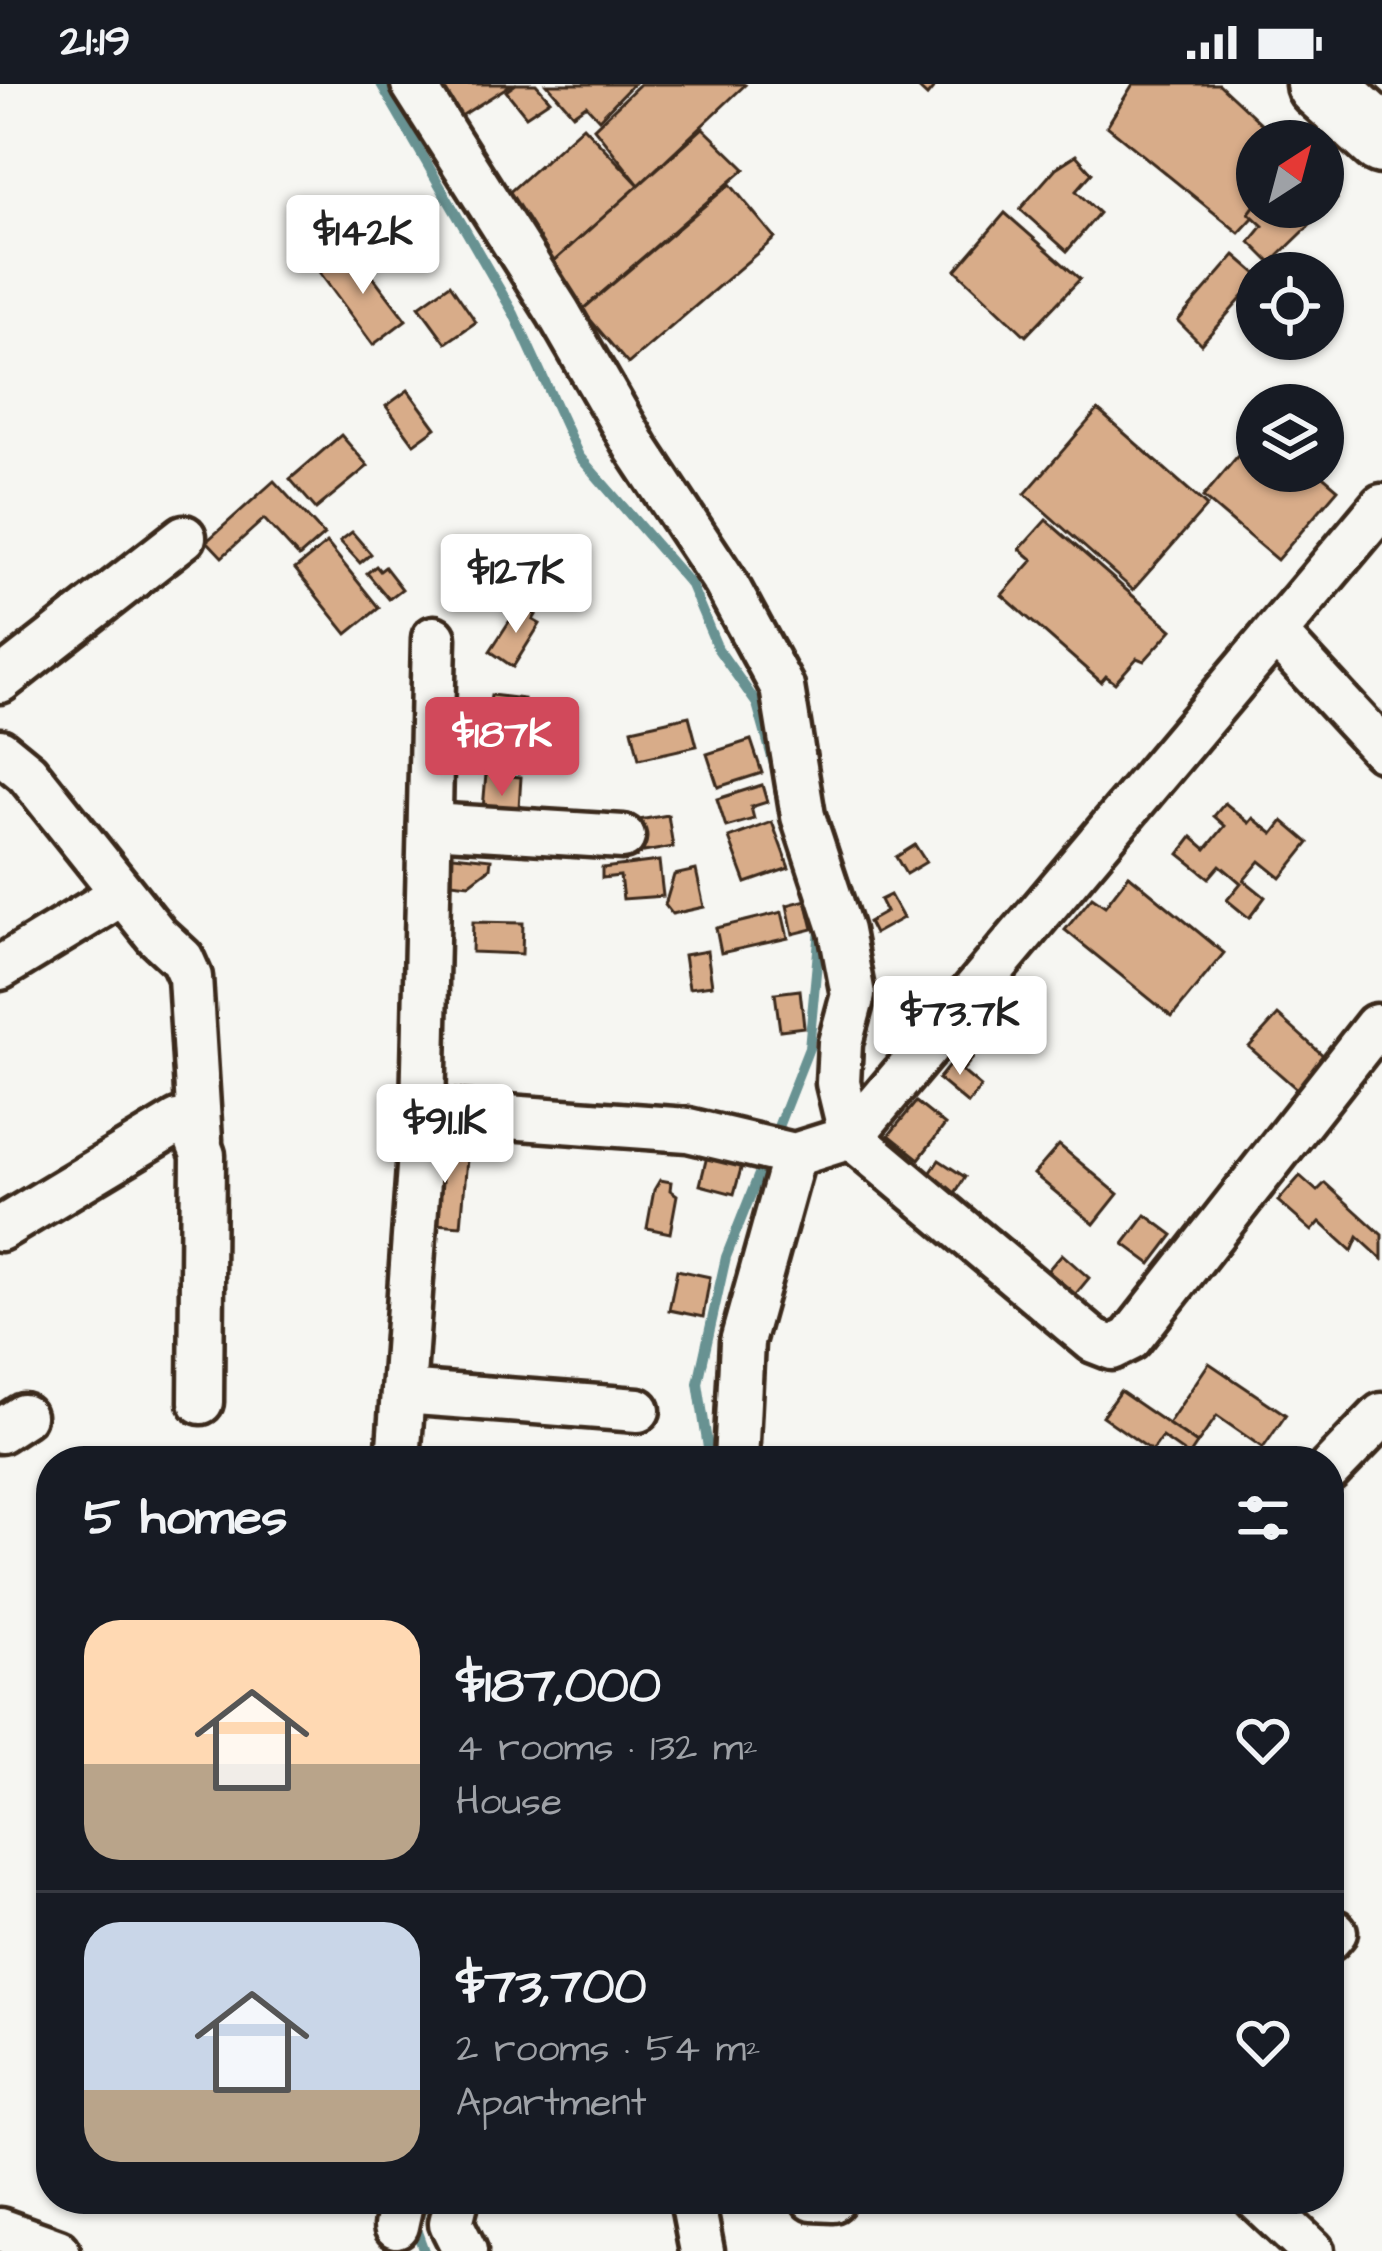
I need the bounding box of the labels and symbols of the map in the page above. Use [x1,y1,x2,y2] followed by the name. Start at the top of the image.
[1236,120,1344,228] north arrow
[279,195,447,297] pin: $142K
[432,534,600,636] pin: $127K
[418,697,586,799] pin: $187K
[862,976,1058,1078] pin: $73.7K
[347,1084,543,1186] pin: $91.1K

